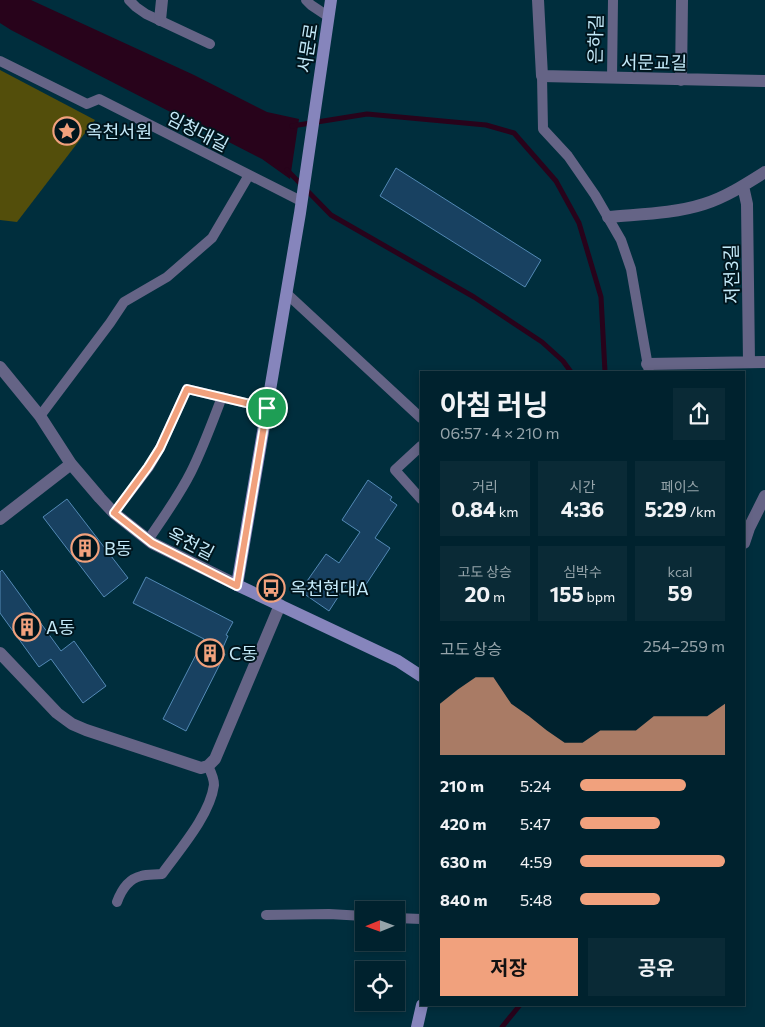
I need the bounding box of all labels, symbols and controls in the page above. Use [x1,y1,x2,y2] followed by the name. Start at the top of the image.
[584,14,606,64] street label: 은하길
[292,22,322,74] street label: 서문로
[621,50,687,74] street label: 서문교길
[163,106,233,156] street label: 임청대길
[52,116,82,146] place icon: 옥천서원
[86,120,152,142] place label: 옥천서원
[719,244,743,304] street label: 저전3길
[246,387,288,429] pin
[440,387,548,421] text: 아침 러닝
[673,388,725,440] button: share
[253,394,281,422] icon: arrive
[440,423,559,442] text: 06:57 · 4 × 210 m
[472,478,498,495] text: 거리
[570,478,595,495] text: 시간
[661,478,699,495] text: 페이스
[451,496,496,521] text: 0.84
[561,496,604,521] text: 4:36
[645,496,687,521] text: 5:29
[496,503,518,520] text: km
[687,503,716,520] text: /km
[164,522,218,564] street label: 옥천길
[70,533,100,563] building icon: B동
[104,537,132,559] place label: B동
[458,563,512,580] text: 고도 상승
[563,563,602,580] text: 심박수
[668,563,693,580] text: kcal
[256,573,286,603] bus stop icon: 옥천현대A
[290,577,369,599] place label: 옥천현대A
[668,580,693,605] text: 59
[464,581,490,606] text: 20
[550,581,584,606] text: 155
[490,588,505,605] text: m
[584,588,615,605] text: bpm
[12,612,42,642] building icon: A동
[46,616,75,638] place label: A동
[643,636,725,655] text: 254–259 m
[195,638,225,668] building icon: C동
[440,639,502,658] text: 고도 상승
[229,642,258,664] place label: C동
[440,776,484,795] text: 210 m
[520,776,551,795] text: 5:24
[440,814,486,833] text: 420 m
[520,814,551,833] text: 5:47
[440,852,487,871] text: 630 m
[520,852,552,871] text: 4:59
[440,890,487,909] text: 840 m
[520,890,552,909] text: 5:48
[355,901,405,951] north arrow
[355,901,405,1011] map controls
[440,938,578,996] button: 저장
[588,938,725,996] button: 공유
[355,961,405,1011] button: locate

